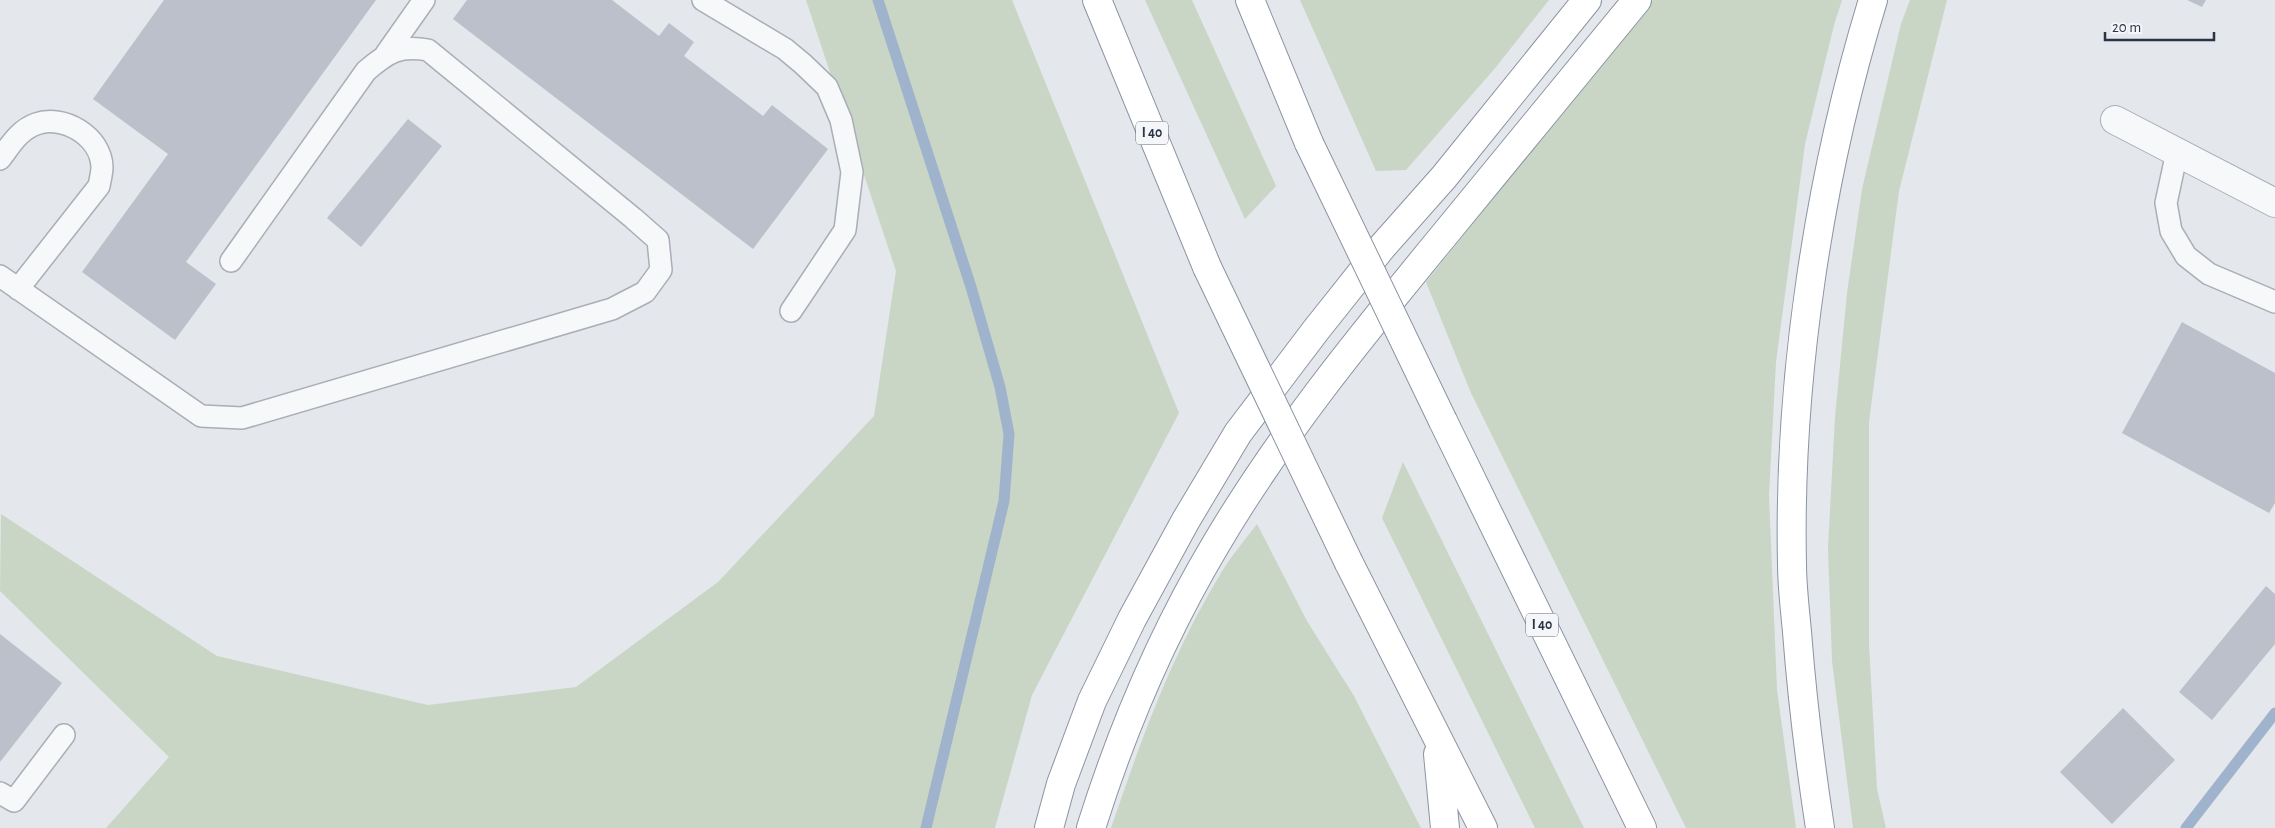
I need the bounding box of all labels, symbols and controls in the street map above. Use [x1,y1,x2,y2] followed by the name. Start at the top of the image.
[2105,10,2214,42] scale bar
[2112,20,2141,35] text: 20 m
[1136,122,1168,144] road number: I 40
[1526,614,1558,636] road number: I 40

